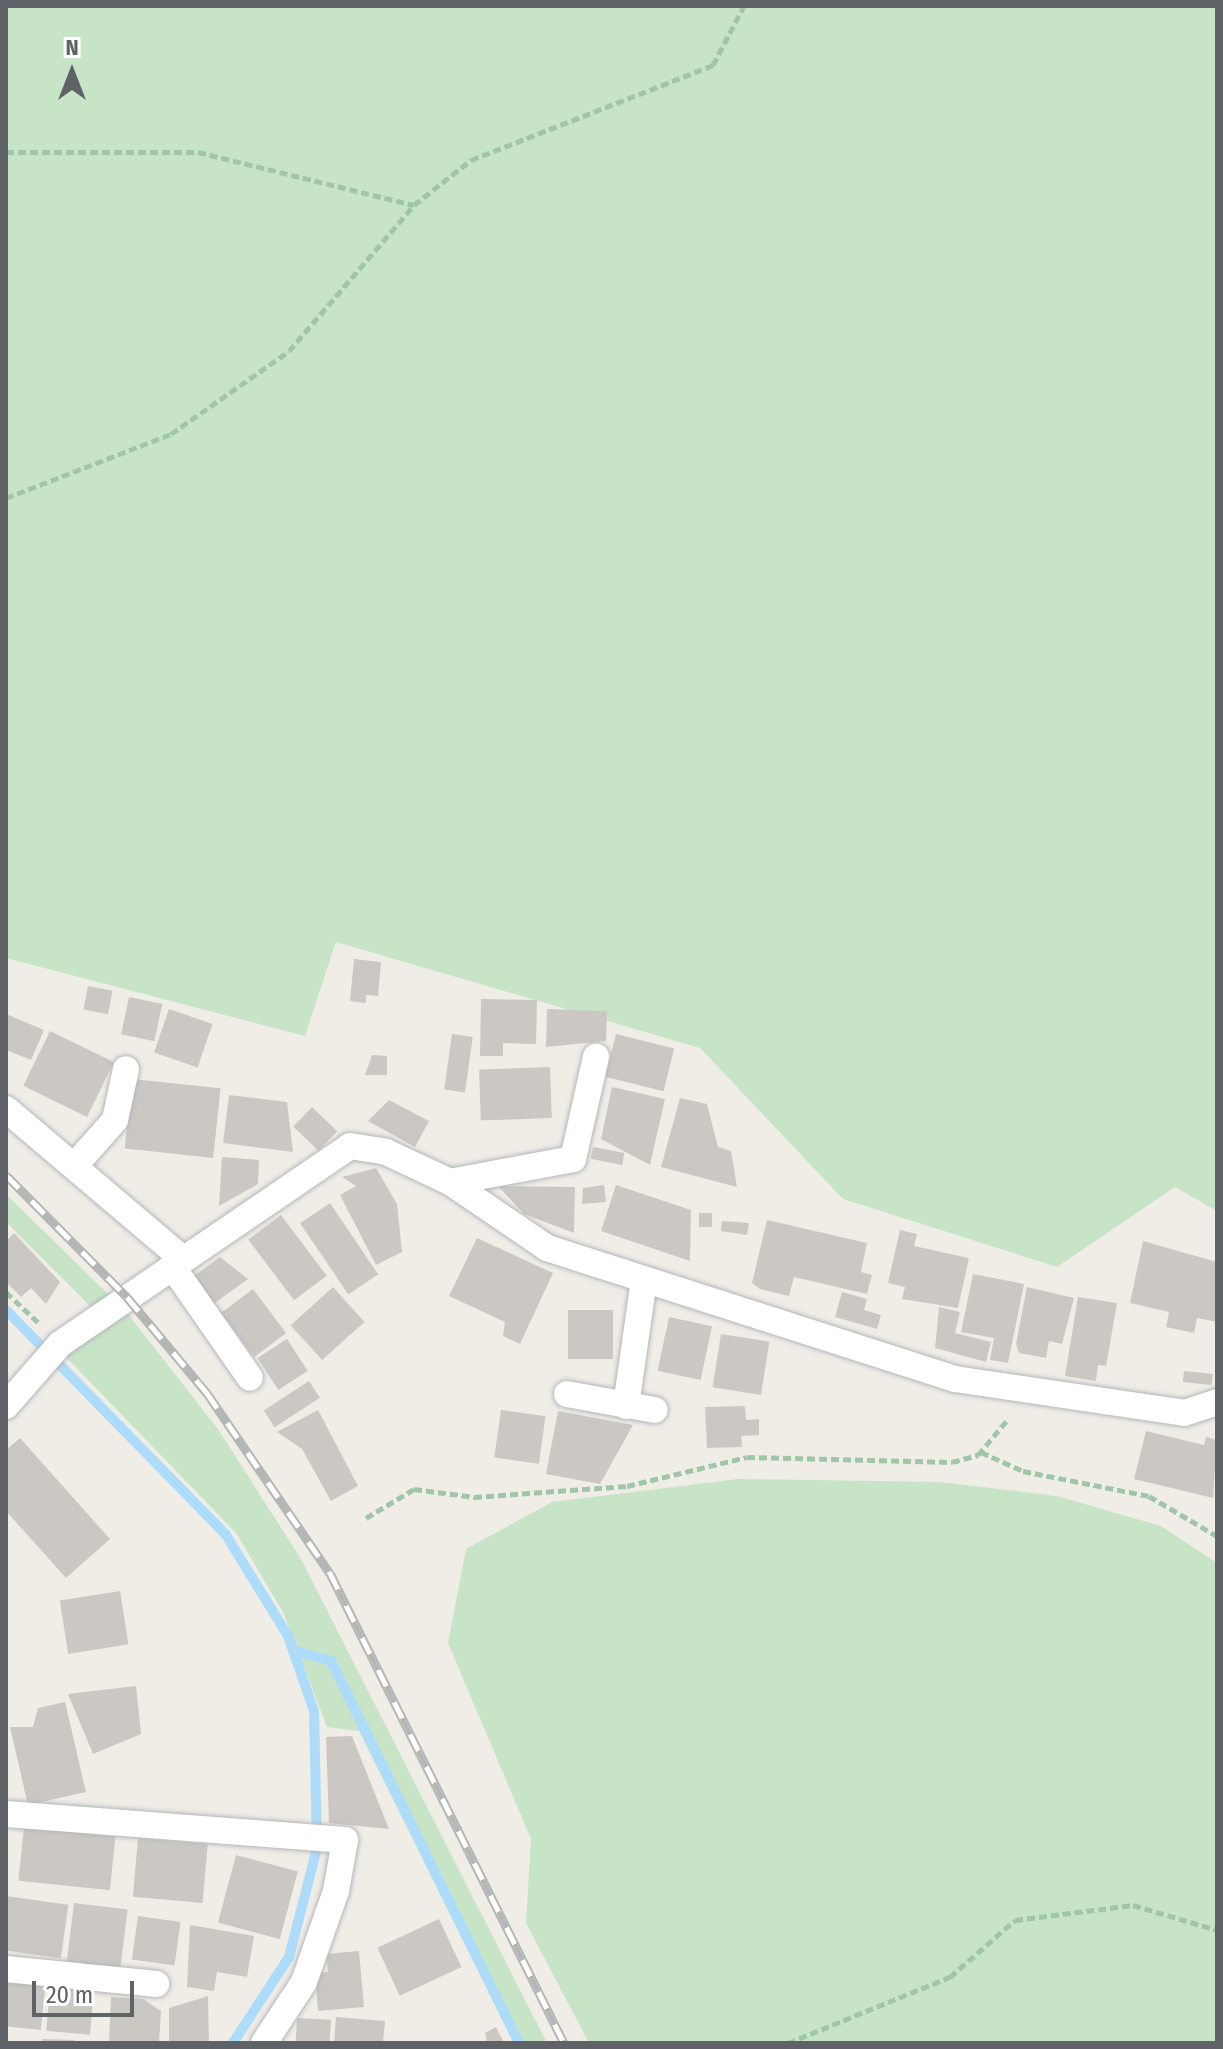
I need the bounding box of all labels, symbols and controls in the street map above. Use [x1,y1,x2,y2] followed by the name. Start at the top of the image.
[32,32,112,112] north arrow
[65,34,79,61] text: N
[36,1965,138,2015] scale bar
[46,1981,93,2009] text: 20 m

